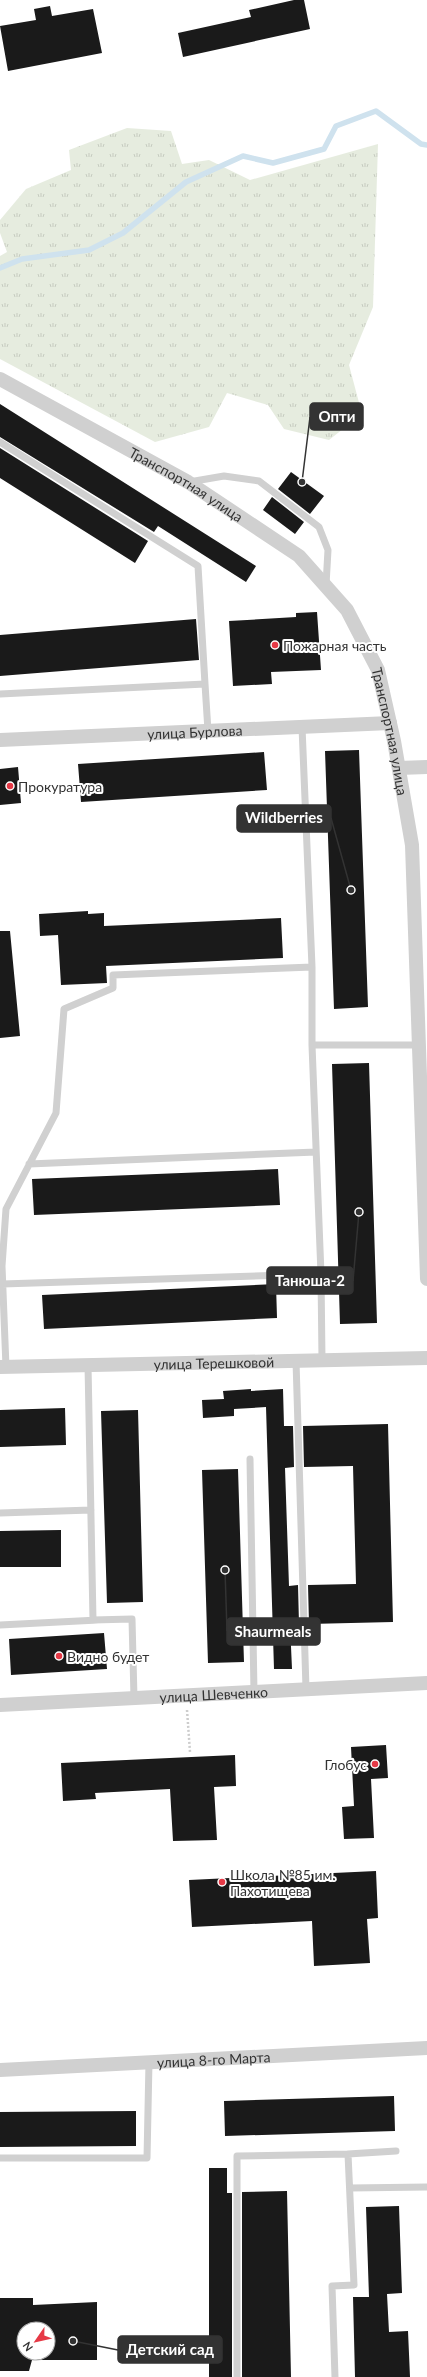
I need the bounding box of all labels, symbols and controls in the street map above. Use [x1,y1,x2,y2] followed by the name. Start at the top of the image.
[310,403,363,430] callout: Опти
[319,407,355,425] text: Опти
[126,443,247,525] street label: Транспортная улица
[283,637,387,654] place label: Пожарная часть
[270,640,280,650] marker: Пожарная часть
[369,665,412,797] street label: Транспортная улица
[147,721,243,742] street label: улица Бурлова
[18,778,102,795] place label: Прокуратура
[5,781,15,791] marker: Прокуратура
[237,805,331,832] callout: Wildberries
[245,808,323,826] text: Wildberries
[267,1267,353,1294] callout: Танюша-2
[275,1271,345,1289] text: Танюша-2
[154,1353,274,1372] street label: улица Терешковой
[227,1618,320,1645] callout: Shaurmeals
[235,1622,312,1640] text: Shaurmeals
[67,1648,149,1665] place label: Видно будет
[54,1651,64,1661] marker: Видно будет
[159,1683,268,1705] street label: улица Шевченко
[324,1756,367,1773] place label: Глобус
[370,1759,380,1769] marker: Глобус
[230,1866,336,1899] place label: Школа №85 им. Пахотищева
[217,1877,227,1887] marker: Школа №85 им. Пахотищева
[157,2048,271,2070] street label: улица 8-го Марта
[16,2321,56,2361] north arrow
[118,2336,222,2363] callout: Детский сад
[20,2340,35,2354] text: N
[126,2340,215,2358] text: Детский сад

